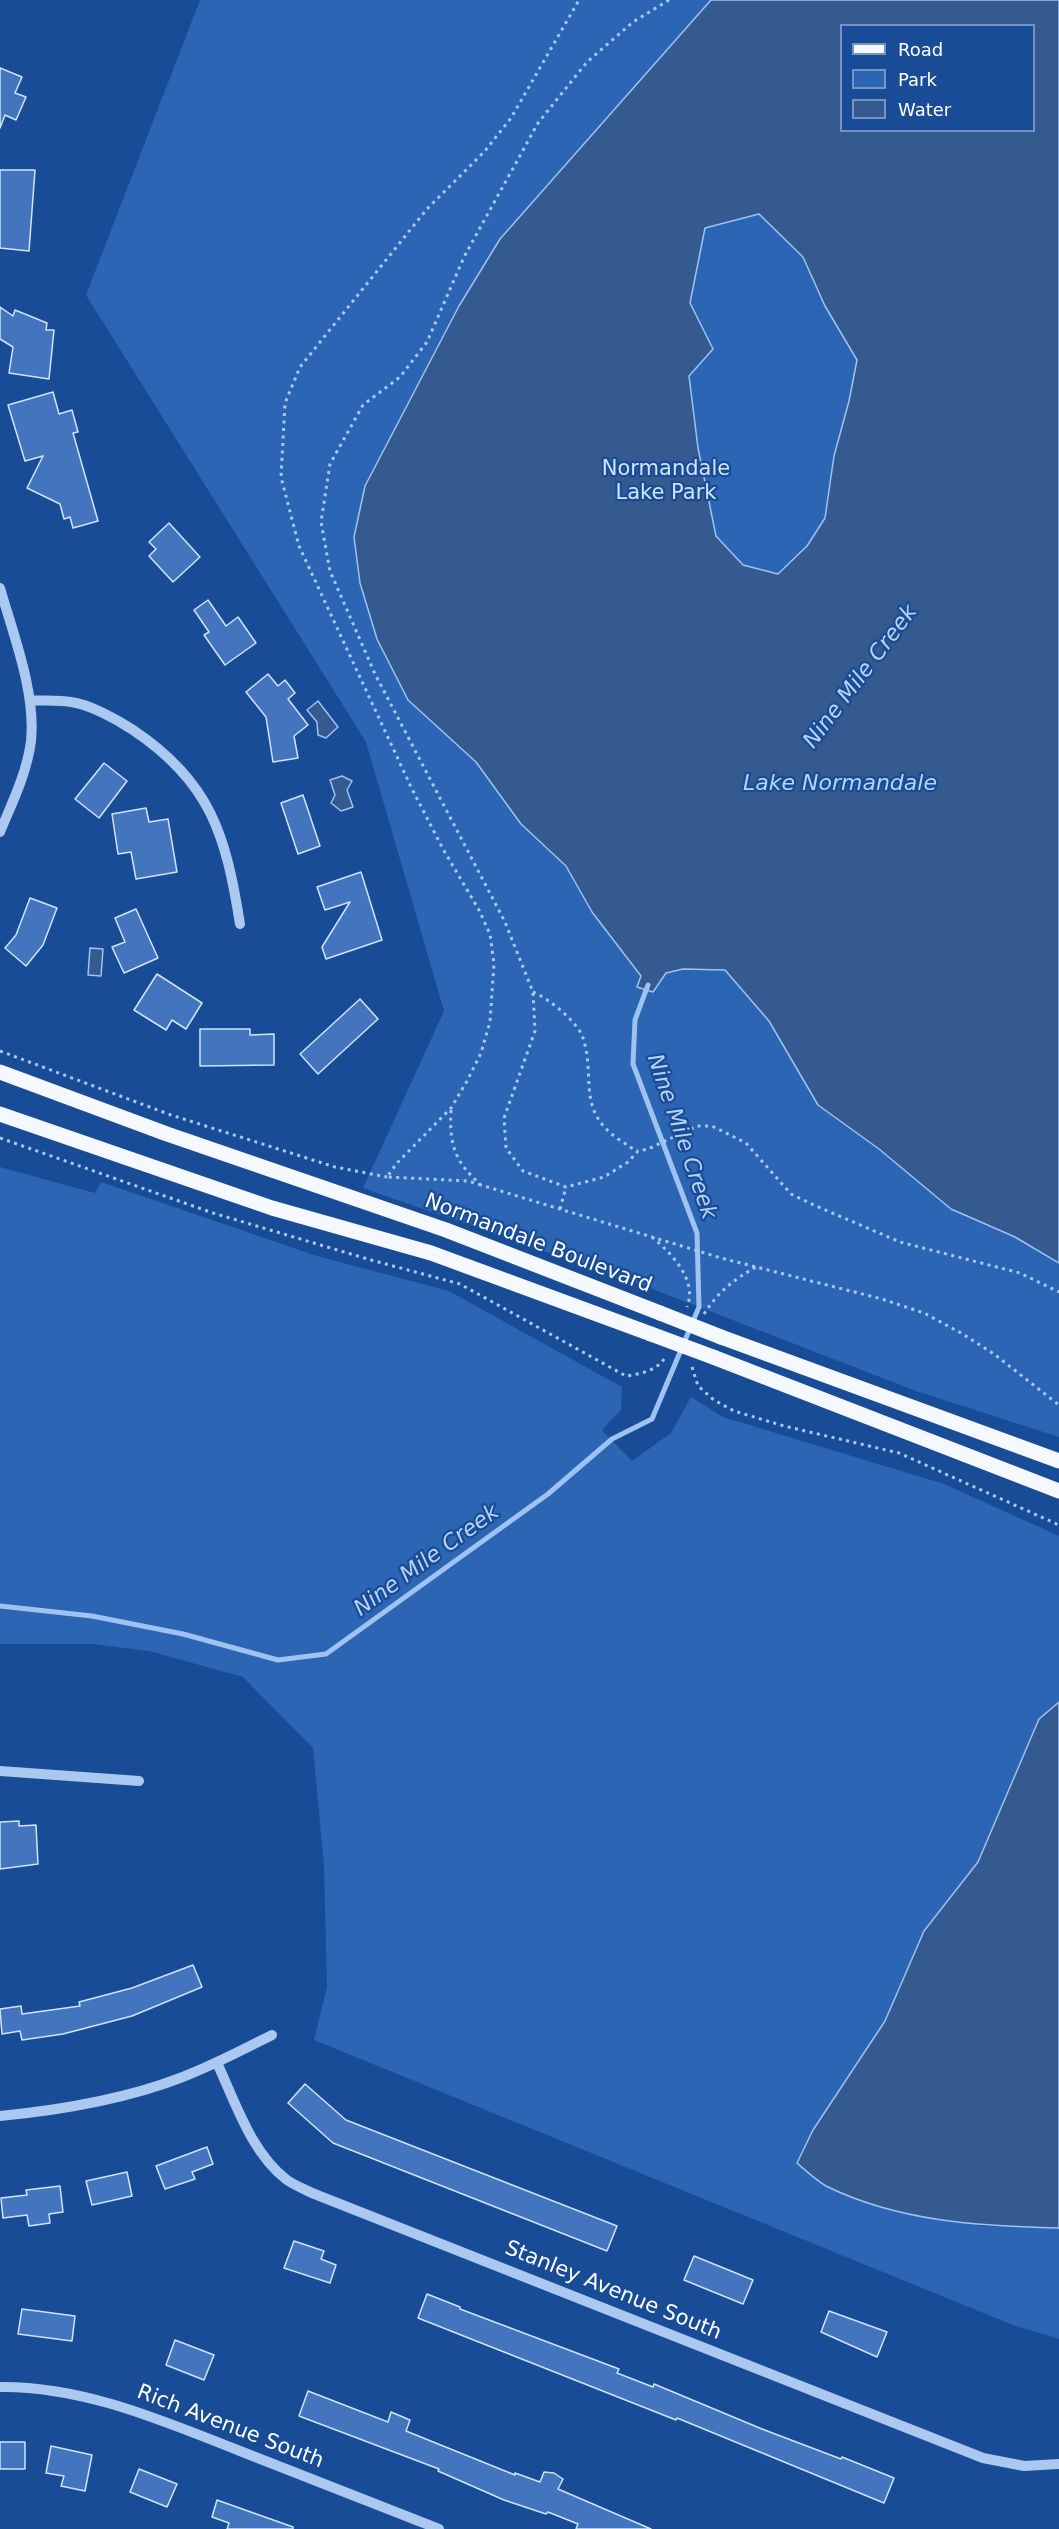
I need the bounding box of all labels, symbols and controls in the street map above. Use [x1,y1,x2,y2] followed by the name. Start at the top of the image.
[840,24,1035,132] legend
[898,39,943,60] text: Road
[898,69,937,90] text: Park
[898,99,951,120] text: Water
[602,457,730,507] park label: Normandale Lake Park
[798,600,924,754] water label: Nine Mile Creek
[743,771,937,797] water label: Lake Normandale
[640,1051,722,1223] water label: Nine Mile Creek
[421,1189,655,1299] street label: Normandale Boulevard
[349,1499,505,1623] water label: Nine Mile Creek
[501,2236,725,2346] street label: Stanley Avenue South
[133,2380,327,2474] street label: Rich Avenue South

